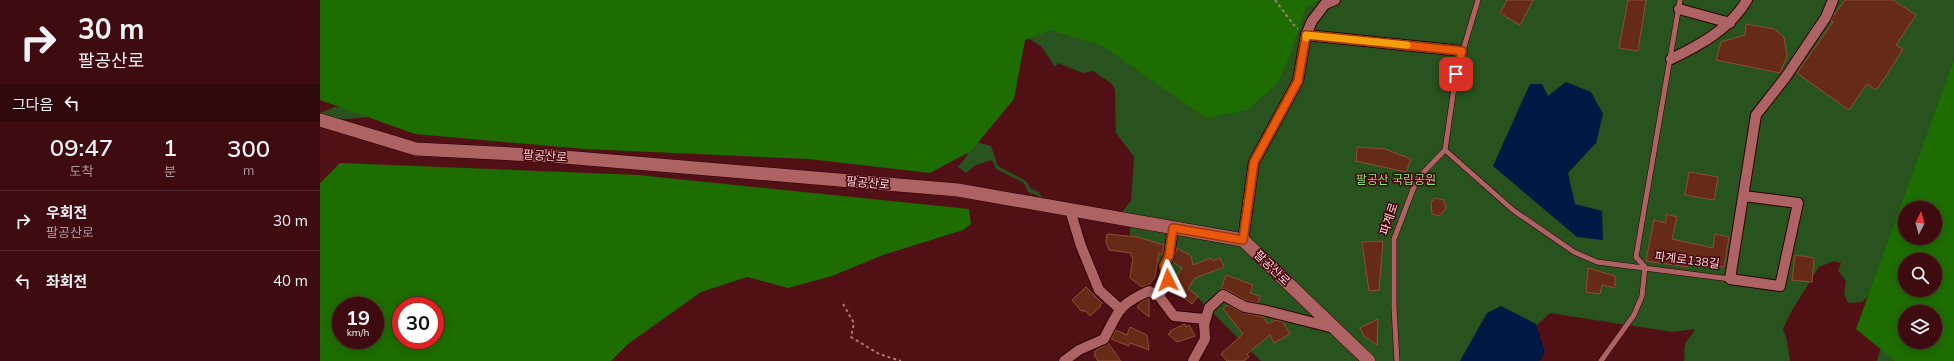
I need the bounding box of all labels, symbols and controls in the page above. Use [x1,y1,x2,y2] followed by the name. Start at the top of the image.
[78,11,144,46] text: 30 m
[12,16,64,68] icon: right
[78,49,144,72] text: 팔공산로
[1439,57,1473,91] pin
[1445,63,1467,85] icon: arrive
[61,92,83,114] icon: left
[12,95,53,114] text: 그다음
[50,132,113,162] text: 09:47
[163,132,177,162] text: 1
[227,133,270,163] text: 300
[522,146,568,165] street label: 팔공산로
[243,162,254,178] text: m
[69,163,93,179] text: 도착
[164,163,176,179] text: 분
[1356,172,1436,187] park label: 팔공산 국립공원
[845,173,891,192] street label: 팔공산로
[1376,201,1401,237] street label: 파계로
[1898,201,1942,245] north arrow
[1898,201,1942,349] map controls
[46,203,87,222] text: 우회전
[12,210,34,232] icon: right
[273,211,308,230] text: 30 m
[46,224,94,240] text: 팔공산로
[1251,247,1293,288] street label: 팔공산로
[1654,248,1721,271] street label: 파계로138길
[1898,253,1942,297] button: search
[1147,259,1189,301] position arrow
[12,270,34,292] icon: left
[273,271,308,290] text: 40 m
[46,272,87,291] text: 좌회전
[392,297,444,349] speed limit sign: 30
[346,305,370,330] text: 19
[1898,305,1942,349] button: layers
[347,326,369,339] text: km/h

